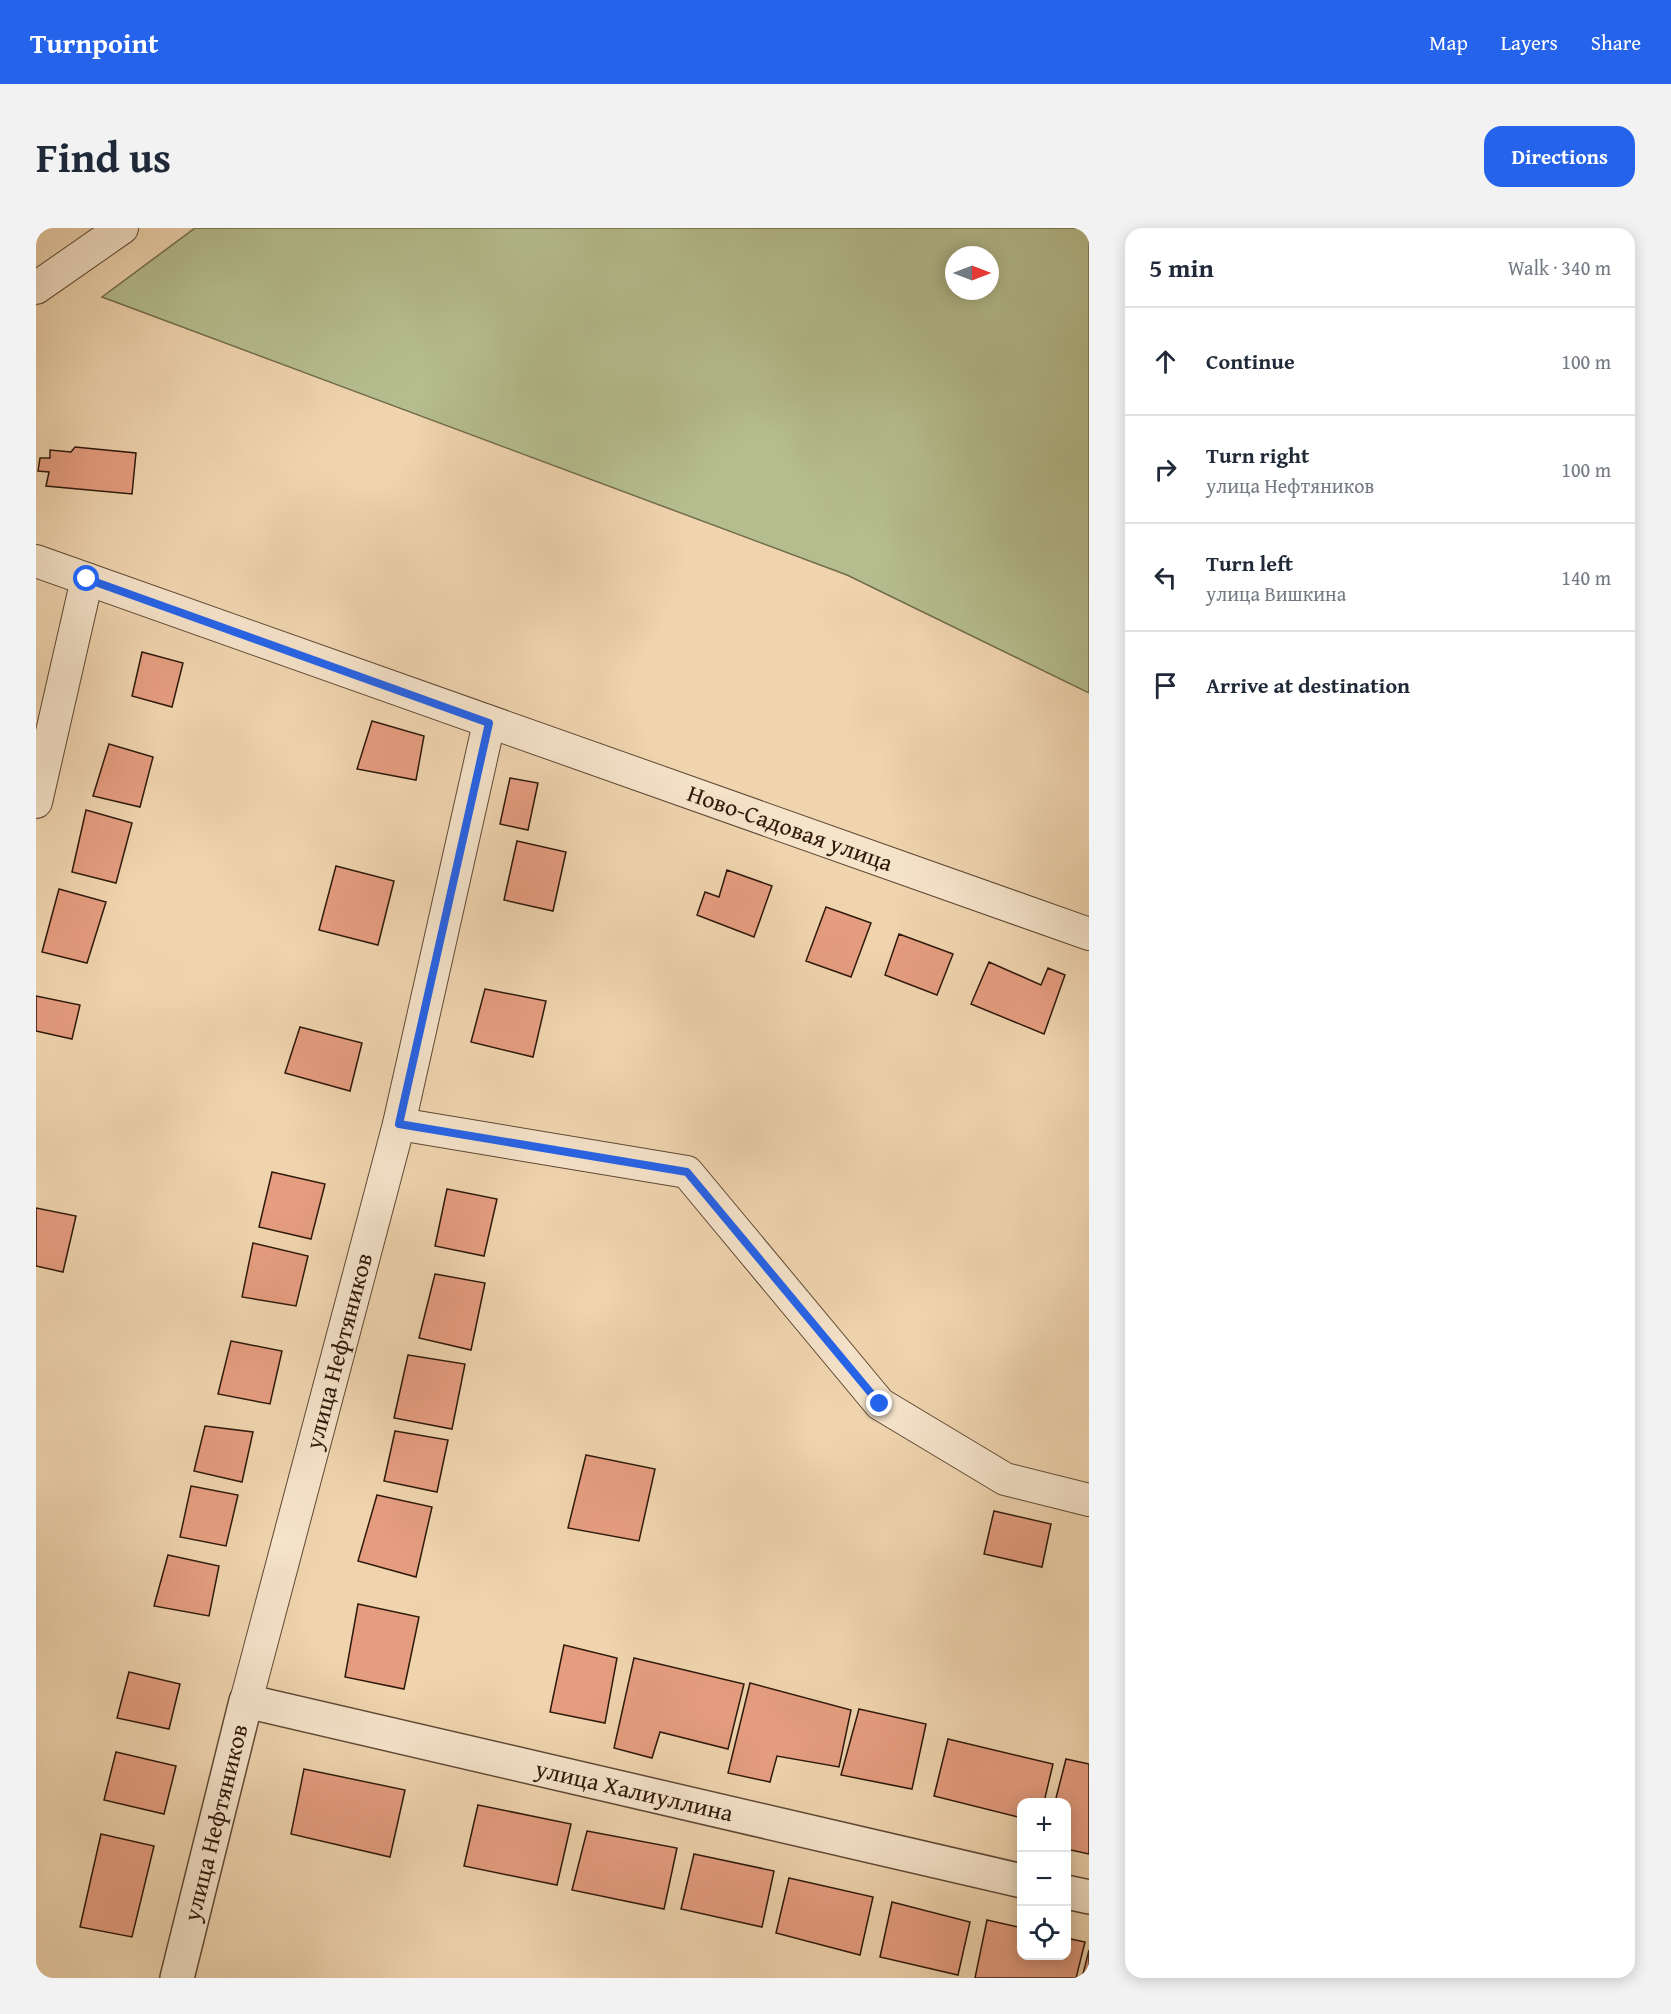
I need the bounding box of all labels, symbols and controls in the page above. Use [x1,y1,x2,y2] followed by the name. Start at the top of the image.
[30,22,159,63] text: Turnpoint
[1429,27,1468,58] text: Map
[1501,27,1558,58] text: Layers
[1591,27,1641,58] text: Share
[36,126,171,187] text: Find us
[1484,126,1635,187] button: Directions
[945,246,999,300] north arrow
[1149,248,1214,287] text: 5 min
[1508,253,1611,282] text: Walk · 340 m
[1149,345,1182,378] icon: ahead
[1206,345,1295,377] text: Continue
[1561,347,1611,376] text: 100 m
[1206,439,1309,471] text: Turn right
[1149,453,1182,486] icon: right
[1561,455,1611,484] text: 100 m
[1206,471,1374,500] text: улица Нефтяников
[1206,547,1293,579] text: Turn left
[1149,561,1182,594] icon: left
[1561,563,1611,592] text: 140 m
[73,565,99,591] route start
[1206,579,1346,608] text: улица Вишкина
[1149,669,1182,702] icon: arrive
[1206,669,1410,701] text: Arrive at destination
[683,775,898,880] street label: Ново-Садовая улица
[295,1249,381,1454] street label: улица Нефтяников
[866,1390,892,1416] route end
[174,1720,257,1926] street label: улица Нефтяников
[531,1750,737,1831] street label: улица Халиуллина
[1017,1798,1071,1960] map controls
[1017,1798,1071,1852] button: +
[1017,1852,1071,1906] button: −
[1017,1906,1071,1960] button: locate

